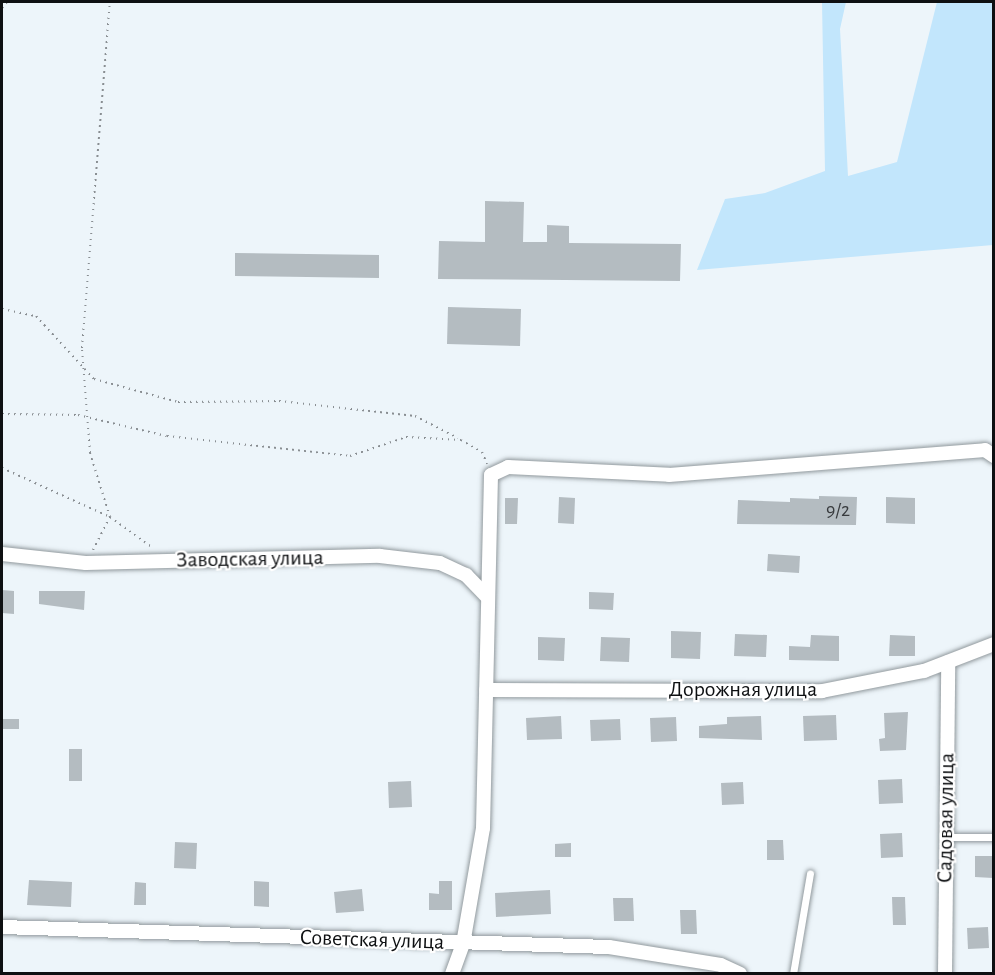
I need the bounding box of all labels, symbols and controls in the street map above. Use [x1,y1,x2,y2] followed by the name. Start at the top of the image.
[826,498,850,522] house number: 9/2
[176,545,324,573] street label: Заводская улица
[669,677,817,703] street label: Дорожная улица
[932,753,960,883] street label: Садовая улица
[299,924,445,956] street label: Советская улица

